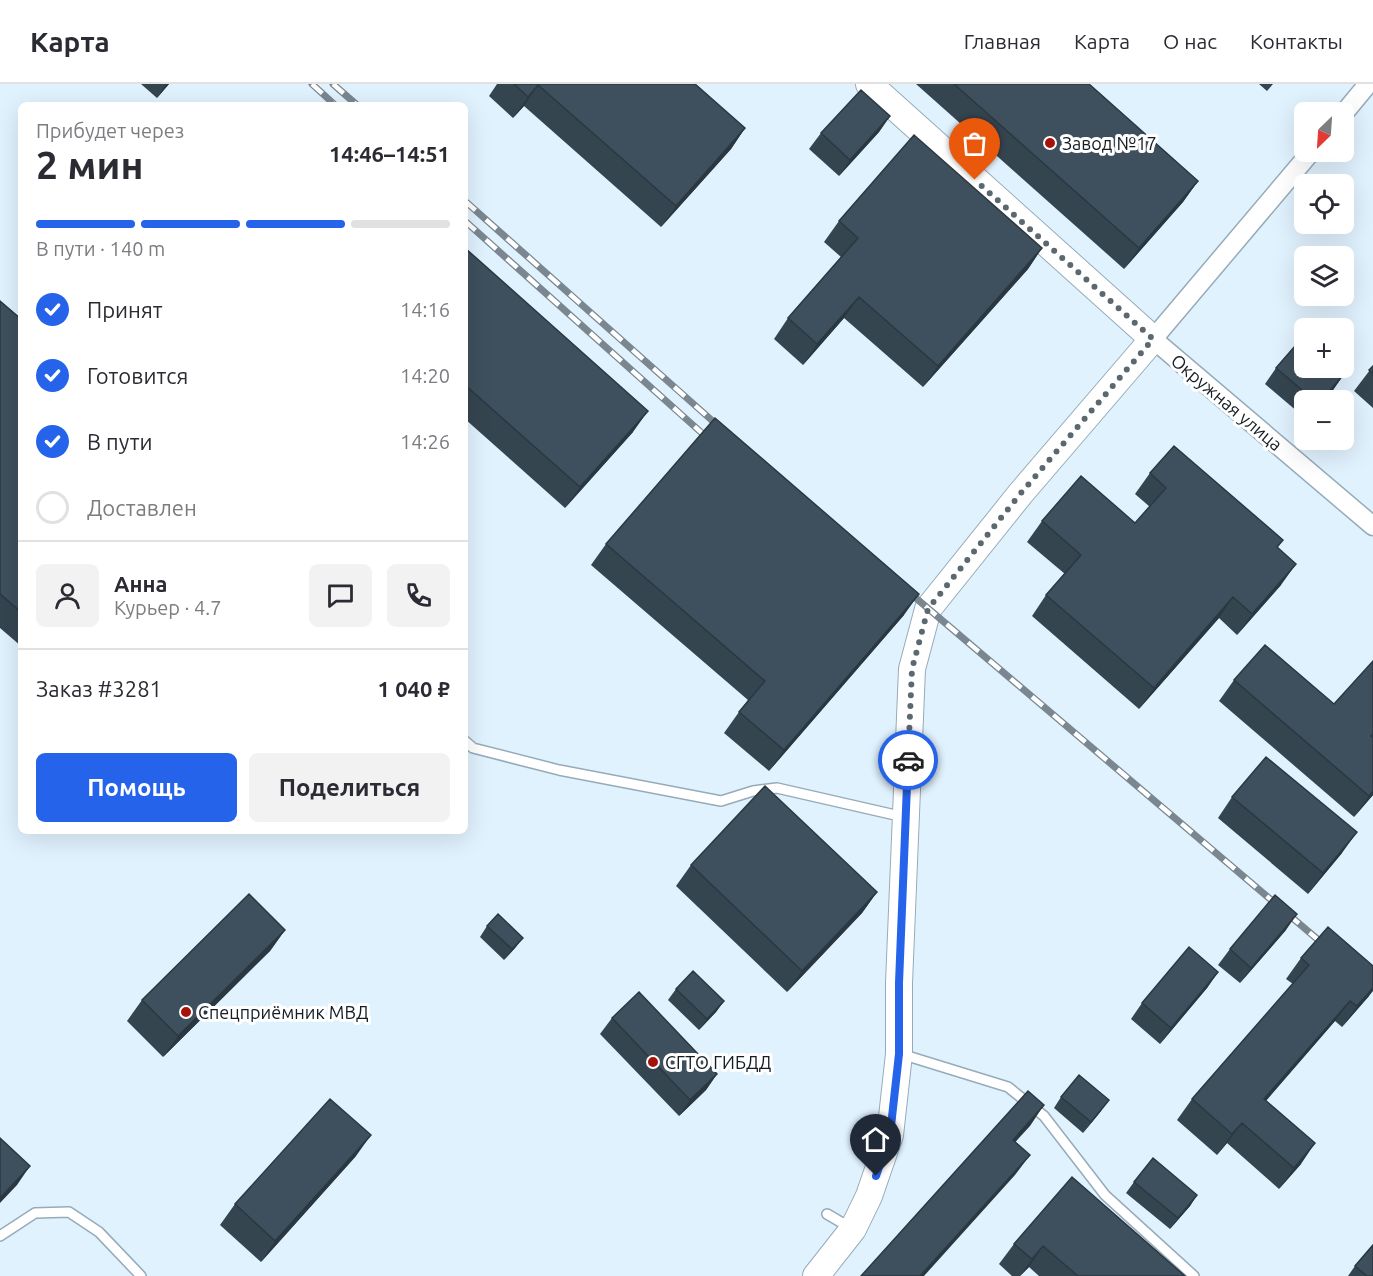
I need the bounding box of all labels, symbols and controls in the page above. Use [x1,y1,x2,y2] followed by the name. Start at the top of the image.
[30,26,110,57] text: Карта
[964,29,1041,53] text: Главная
[1074,29,1130,53] text: Карта
[1163,29,1217,53] text: О нас
[1250,29,1343,53] text: Контакты
[1294,102,1354,162] north arrow
[1294,102,1354,450] map controls
[949,118,1000,180] pin
[36,119,184,142] text: Прибудет через
[958,127,991,160] icon: bag
[1062,133,1157,153] place label: Завод №17
[1043,136,1057,150] marker: Завод №17
[329,141,450,166] text: 14:46–14:51
[36,143,144,186] text: 2 мин
[1294,174,1354,234] button: locate
[36,237,165,260] text: В пути · 140 m
[1294,246,1354,306] button: layers
[36,293,69,326] icon: check
[87,297,163,322] text: Принят
[400,298,450,321] text: 14:16
[1294,318,1354,378] button: +
[1167,350,1287,454] street label: Окружная улица
[36,359,69,392] icon: check
[87,363,188,388] text: Готовится
[400,364,450,387] text: 14:20
[1294,390,1354,450] button: −
[36,425,69,458] icon: check
[87,429,153,454] text: В пути
[400,430,450,453] text: 14:26
[87,495,197,520] text: Доставлен
[36,564,99,627] button: person
[309,564,372,627] button: chat
[387,564,450,627] button: phone
[114,571,167,596] text: Анна
[114,596,221,619] text: Курьер · 4.7
[36,676,162,701] text: Заказ #3281
[378,676,450,701] text: 1 040 ₽
[878,730,938,790] courier
[892,744,925,777] icon: car
[36,753,237,822] button: Помощь
[249,753,450,822] button: Поделиться
[198,1002,368,1022] place label: Спецприёмник МВД
[179,1005,193,1019] marker: Спецприёмник МВД
[665,1052,771,1072] place label: СГТО ГИБДД
[646,1055,660,1069] marker: СГТО ГИБДД
[850,1114,901,1176] pin
[859,1123,892,1156] icon: home

